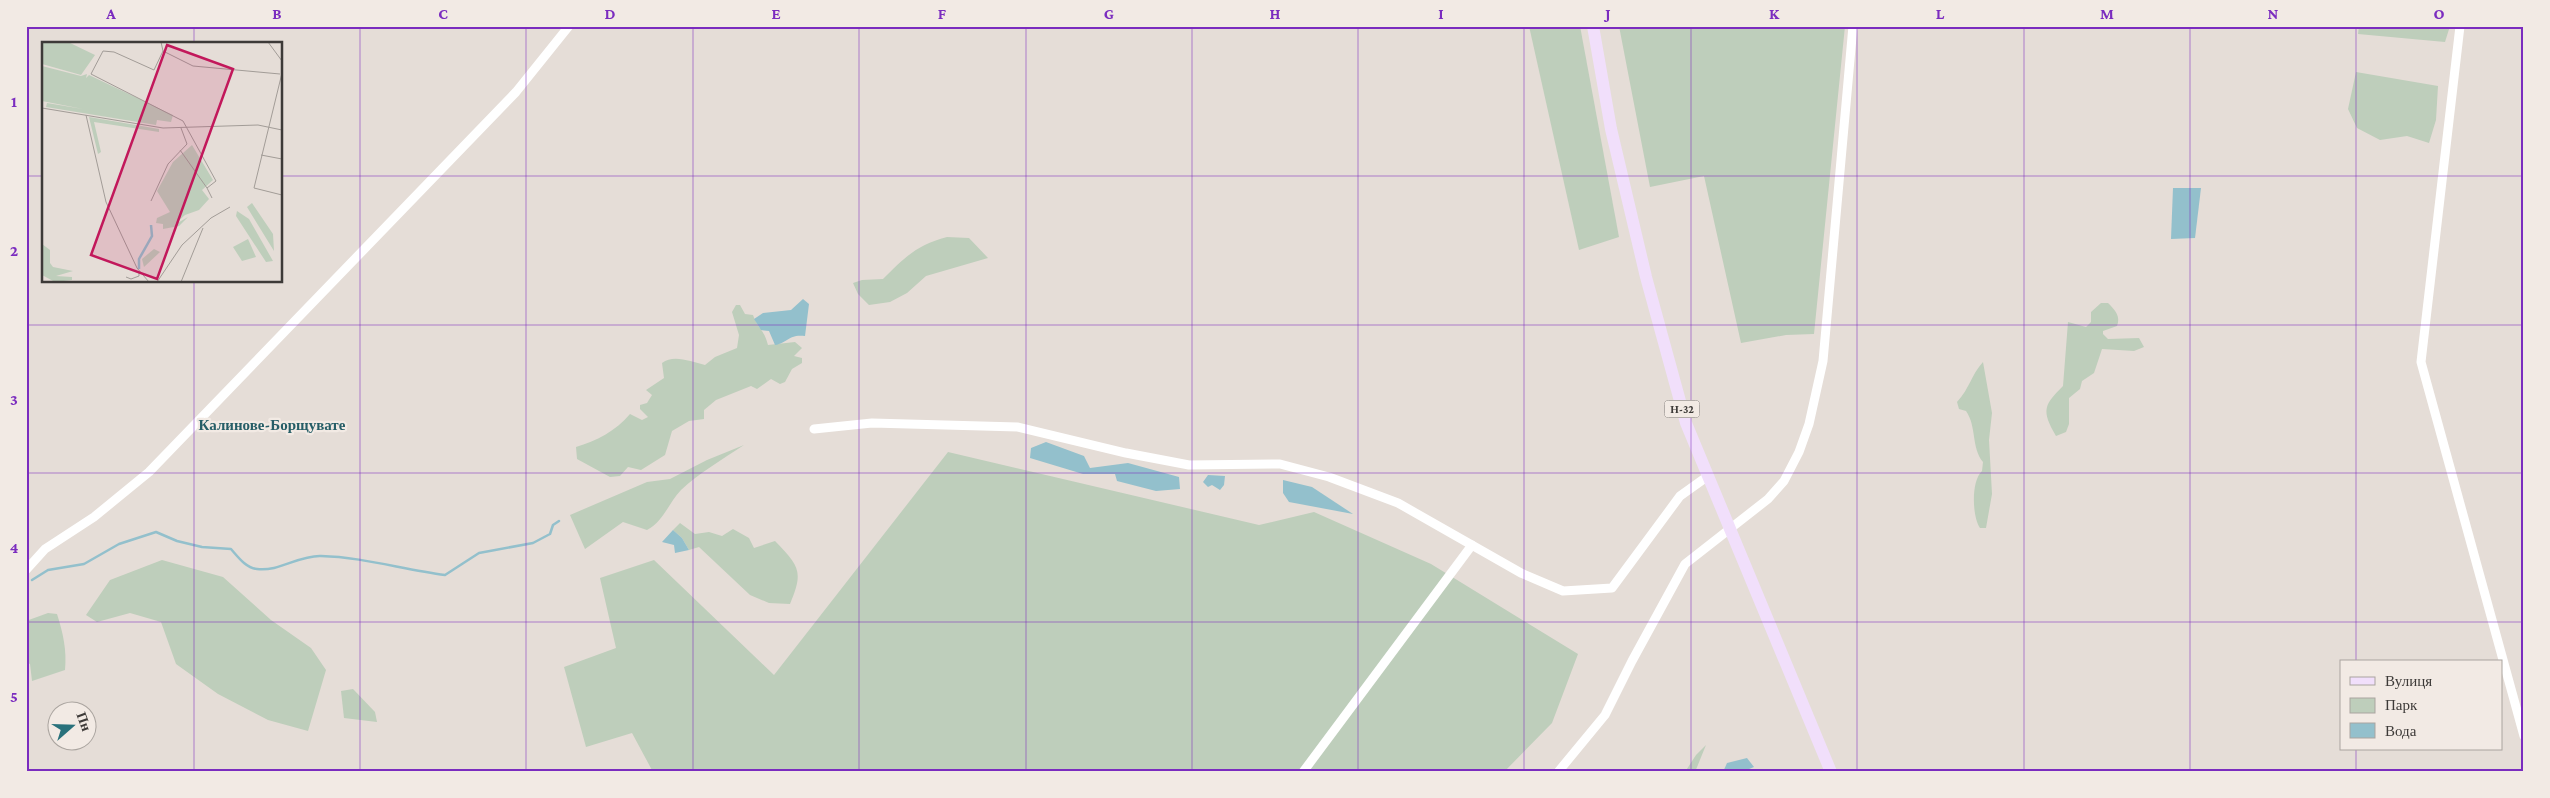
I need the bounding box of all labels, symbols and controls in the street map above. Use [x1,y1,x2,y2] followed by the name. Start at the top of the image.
[105,5,116,22] text: A
[272,5,282,22] text: B
[438,5,448,22] text: C
[604,5,616,22] text: D
[771,5,781,22] text: E
[938,5,947,22] text: F
[1104,5,1114,22] text: G
[1270,5,1281,22] text: H
[1438,5,1444,22] text: I
[1603,5,1611,22] text: J
[1769,5,1780,22] text: K
[1936,5,1945,22] text: L
[2100,5,2114,22] text: M
[2268,5,2279,22] text: N
[2433,5,2445,22] text: O
[42,42,282,282] inset map
[11,93,17,110] text: 1
[10,242,18,259] text: 2
[10,391,18,408] text: 3
[1664,400,1700,418] road number: Н-32
[199,417,346,433] district label: Калинове-Борщувате
[10,539,19,556] text: 4
[2340,660,2502,750] legend
[2385,673,2432,689] text: Вулиця
[10,688,18,705] text: 5
[2385,697,2418,713] text: Парк
[48,700,98,750] north arrow
[73,710,95,733] text: Пн
[2385,723,2417,739] text: Вода

